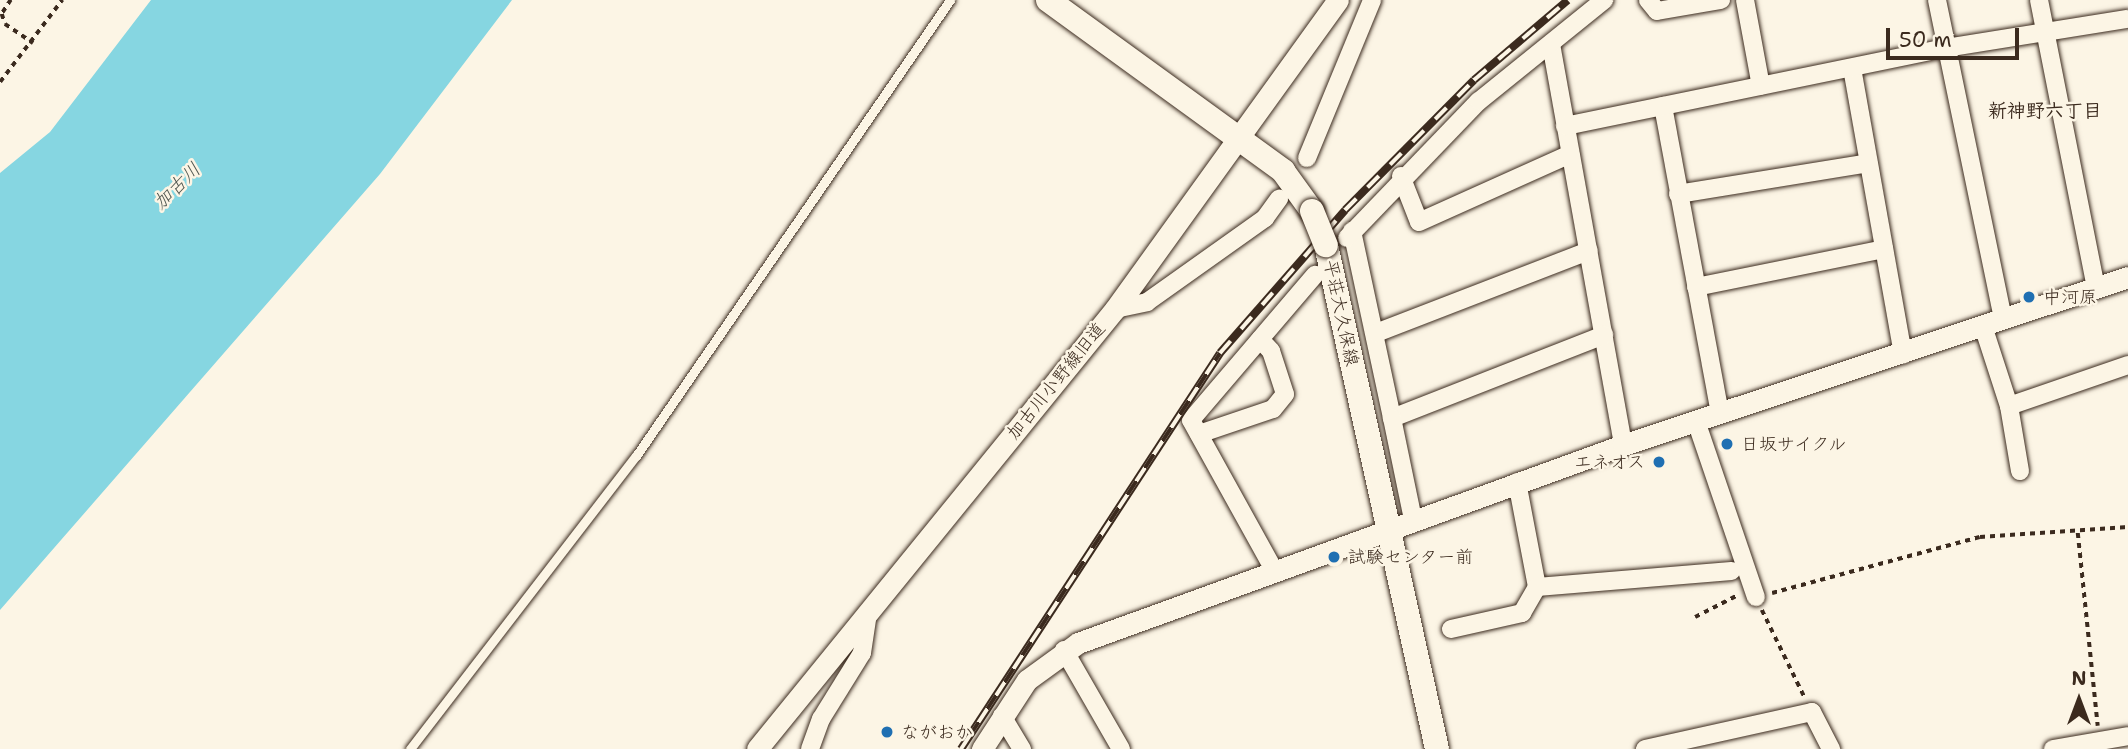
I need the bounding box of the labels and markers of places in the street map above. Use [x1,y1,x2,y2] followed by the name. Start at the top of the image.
[2043,286,2097,308] place label: 中河原
[2021,289,2037,305] marker: 中河原
[1741,433,1849,455] place label: 日坂サイクル
[1719,436,1735,452] marker: 日坂サイクル
[1573,451,1645,473] place label: エネオス
[1651,454,1667,470] marker: エネオス
[1348,546,1474,568] place label: 試験センター前
[1326,549,1342,565] marker: 試験センター前
[901,721,973,743] place label: ながおか
[879,724,895,740] marker: ながおか

